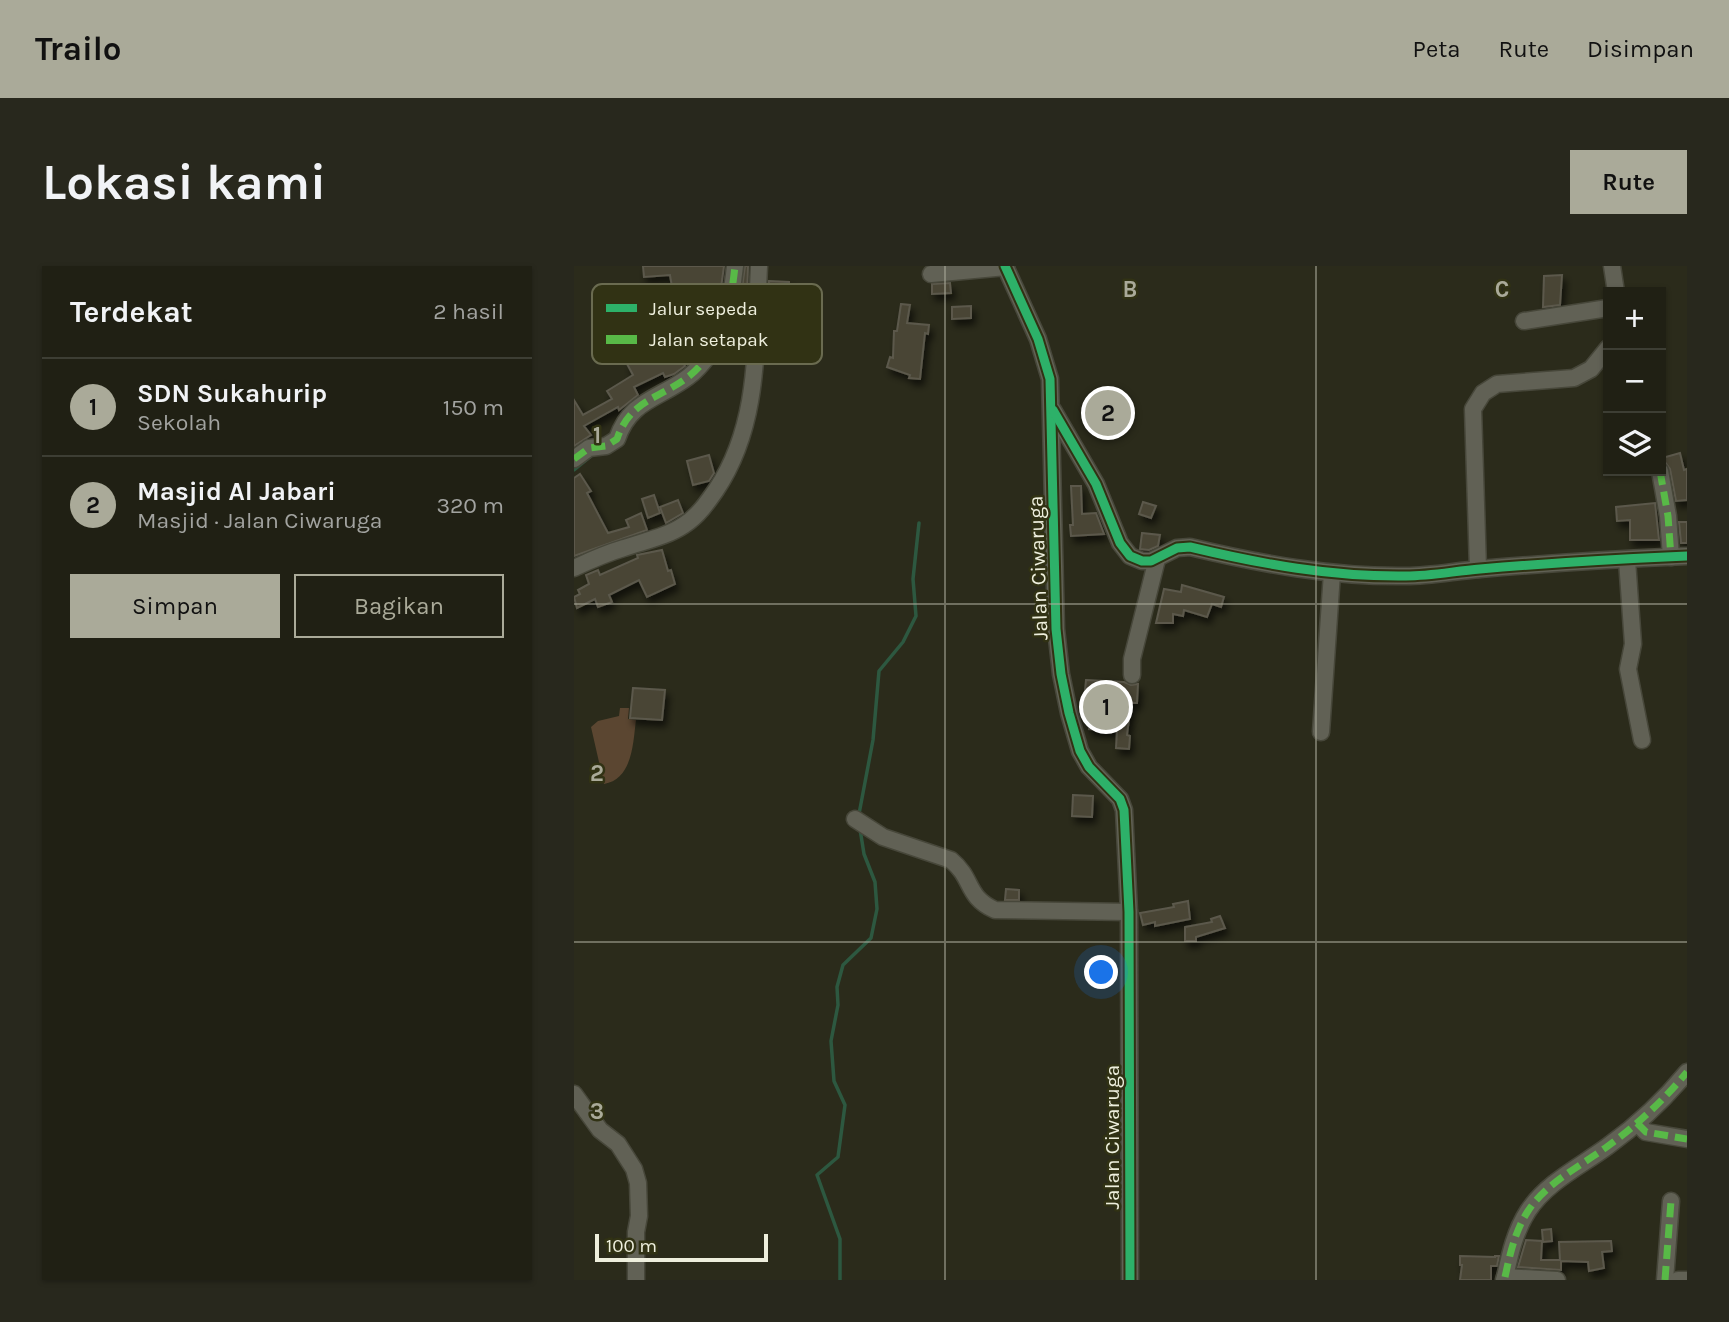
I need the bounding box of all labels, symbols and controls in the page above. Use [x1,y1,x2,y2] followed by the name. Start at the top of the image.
[35,30,122,68] text: Trailo
[1413,35,1460,63] text: Peta
[1498,35,1549,63] text: Rute
[1587,35,1694,63] text: Disimpan
[1570,150,1687,214] button: Rute
[42,154,326,211] text: Lokasi kami
[1123,276,1137,303] text: B
[1495,276,1509,303] text: C
[592,284,822,364] legend
[1603,287,1666,476] map controls
[1603,287,1666,350] button: +
[70,294,193,330] text: Terdekat
[433,298,504,325] text: 2 hasil
[649,298,758,320] text: Jalur sepeda
[649,329,769,351] text: Jalan setapak
[1603,350,1666,413] button: −
[137,378,327,409] text: SDN Sukahurip
[1085,387,1131,439] pin: 2
[89,394,97,421] text: 1
[443,394,504,421] text: 150 m
[137,409,221,436] text: Sekolah
[1603,413,1666,476] button: layers
[593,422,601,449] text: 1
[137,476,336,507] text: Masjid Al Jabari
[86,492,100,519] text: 2
[436,492,504,519] text: 320 m
[1023,495,1053,641] street label: Jalan Ciwaruga
[137,507,383,534] text: Masjid · Jalan Ciwaruga
[70,574,280,638] button: Simpan
[294,574,504,638] button: Bagikan
[1083,681,1129,733] pin: 1
[590,760,604,787] text: 2
[1084,955,1118,989] your location
[1100,1065,1124,1209] street label: Jalan Ciwaruga
[590,1098,604,1125] text: 3
[595,1231,768,1263] scale bar
[606,1235,657,1257] text: 100 m

